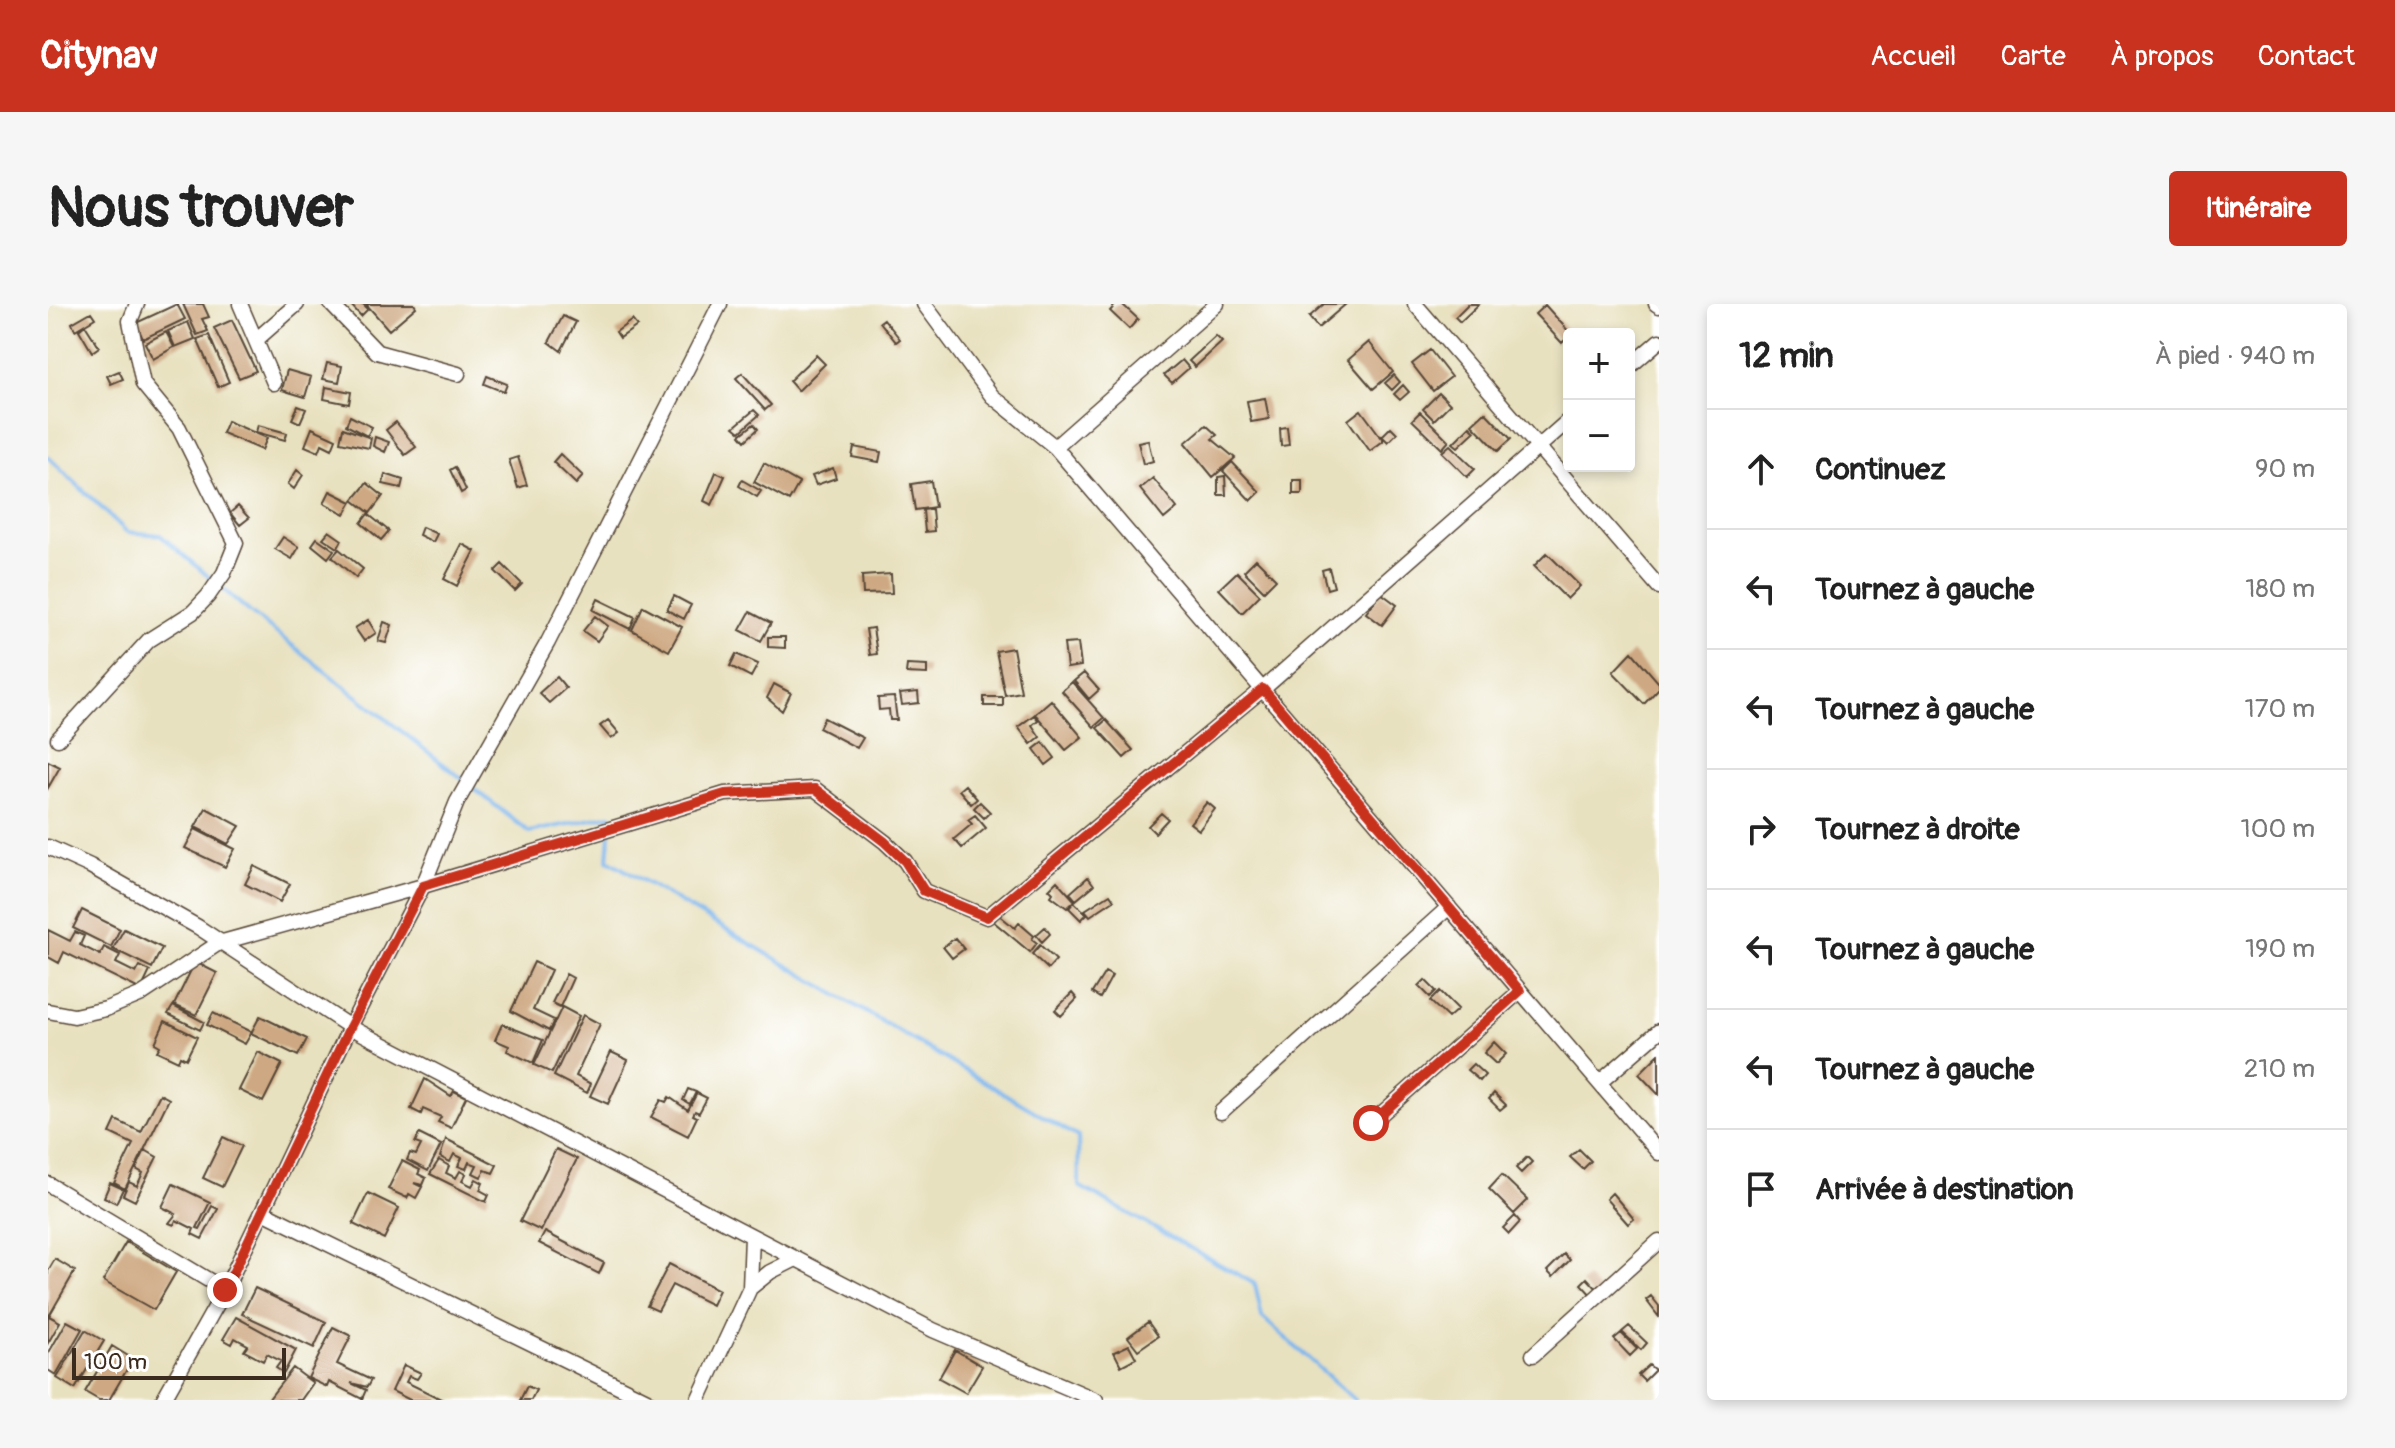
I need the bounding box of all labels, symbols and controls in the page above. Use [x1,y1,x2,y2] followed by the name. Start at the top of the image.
[40,32,158,80] text: Citynav
[1870,39,1957,74] text: Accueil
[2001,39,2066,74] text: Carte
[2110,39,2214,74] text: À propos
[2258,39,2355,74] text: Contact
[2169,171,2347,246] button: Itinéraire
[48,174,354,243] text: Nous trouver
[1563,328,1635,472] map controls
[1563,328,1635,400] button: +
[1739,335,1834,378] text: 12 min
[2155,340,2315,372] text: À pied · 940 m
[1563,400,1635,472] button: −
[1739,447,1783,491] icon: ahead
[1815,451,1946,488] text: Continuez
[2255,453,2315,485] text: 90 m
[1739,567,1783,611] icon: left
[1815,571,2034,608] text: Tournez à gauche
[2245,573,2315,605] text: 180 m
[1739,687,1783,731] icon: left
[1815,691,2034,728] text: Tournez à gauche
[2245,693,2315,725] text: 170 m
[1739,807,1783,851] icon: right
[1815,811,2019,848] text: Tournez à droite
[2241,813,2315,845] text: 100 m
[1739,927,1783,971] icon: left
[1815,931,2034,968] text: Tournez à gauche
[2245,933,2315,965] text: 190 m
[1739,1047,1783,1091] icon: left
[1815,1051,2034,1088] text: Tournez à gauche
[2244,1053,2315,1085] text: 210 m
[1353,1105,1389,1141] route start
[1739,1167,1783,1211] icon: arrive
[1815,1171,2074,1208] text: Arrivée à destination
[207,1272,243,1308] route end
[72,1344,286,1380] scale bar
[84,1348,147,1376] text: 100 m

